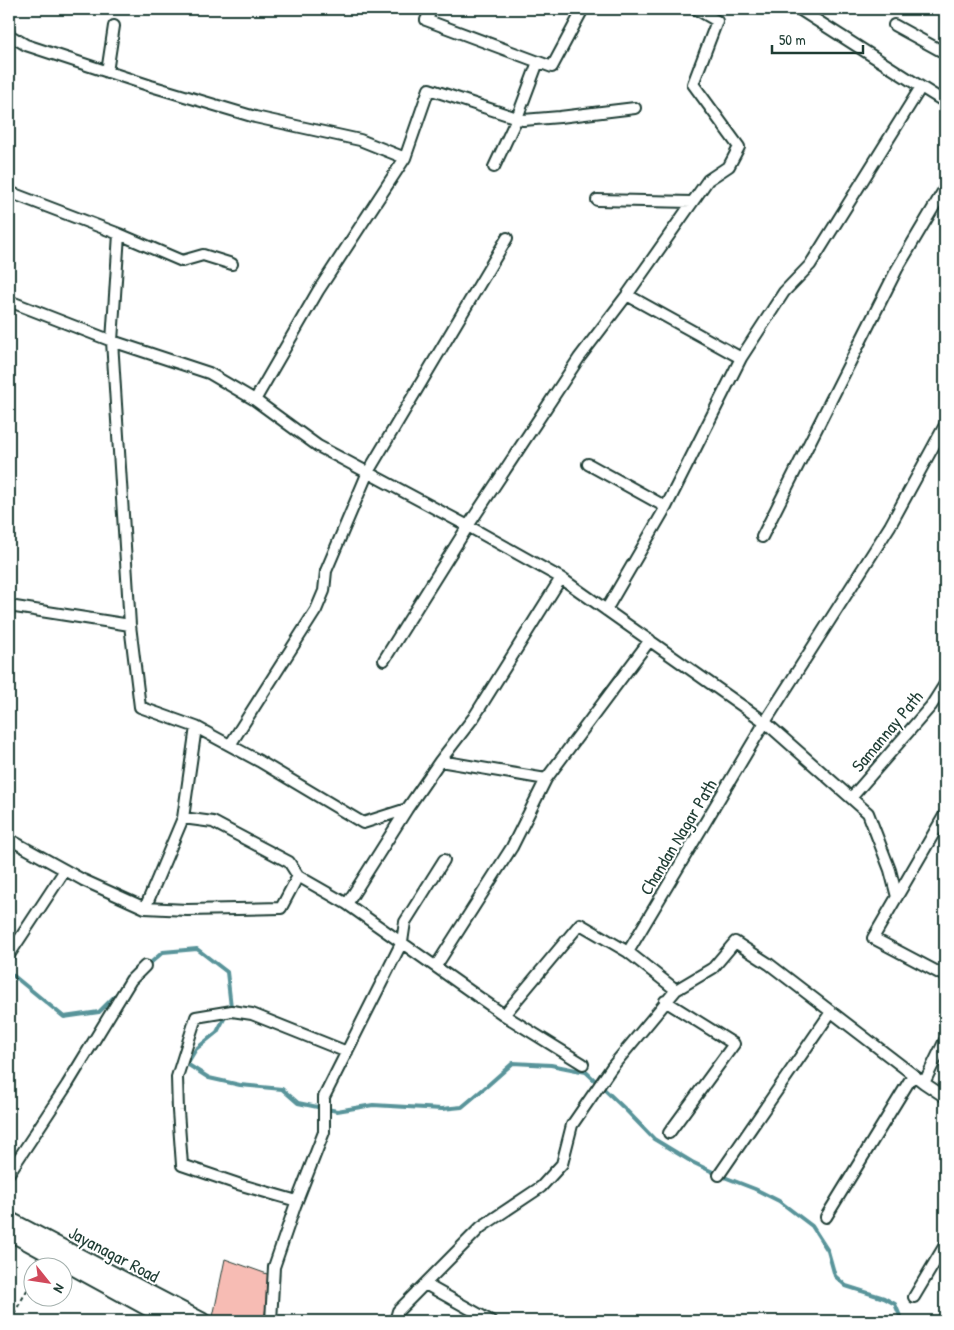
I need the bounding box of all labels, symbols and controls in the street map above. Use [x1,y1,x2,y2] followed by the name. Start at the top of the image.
[772,22,863,54] scale bar
[779,29,806,50] text: 50 m
[846,685,929,777] street label: Samannay Path
[633,774,723,900] street label: Chandan Nagar Path
[64,1220,164,1288] street label: Jayanagar Road
[22,1258,72,1308] north arrow
[49,1281,70,1297] text: N

